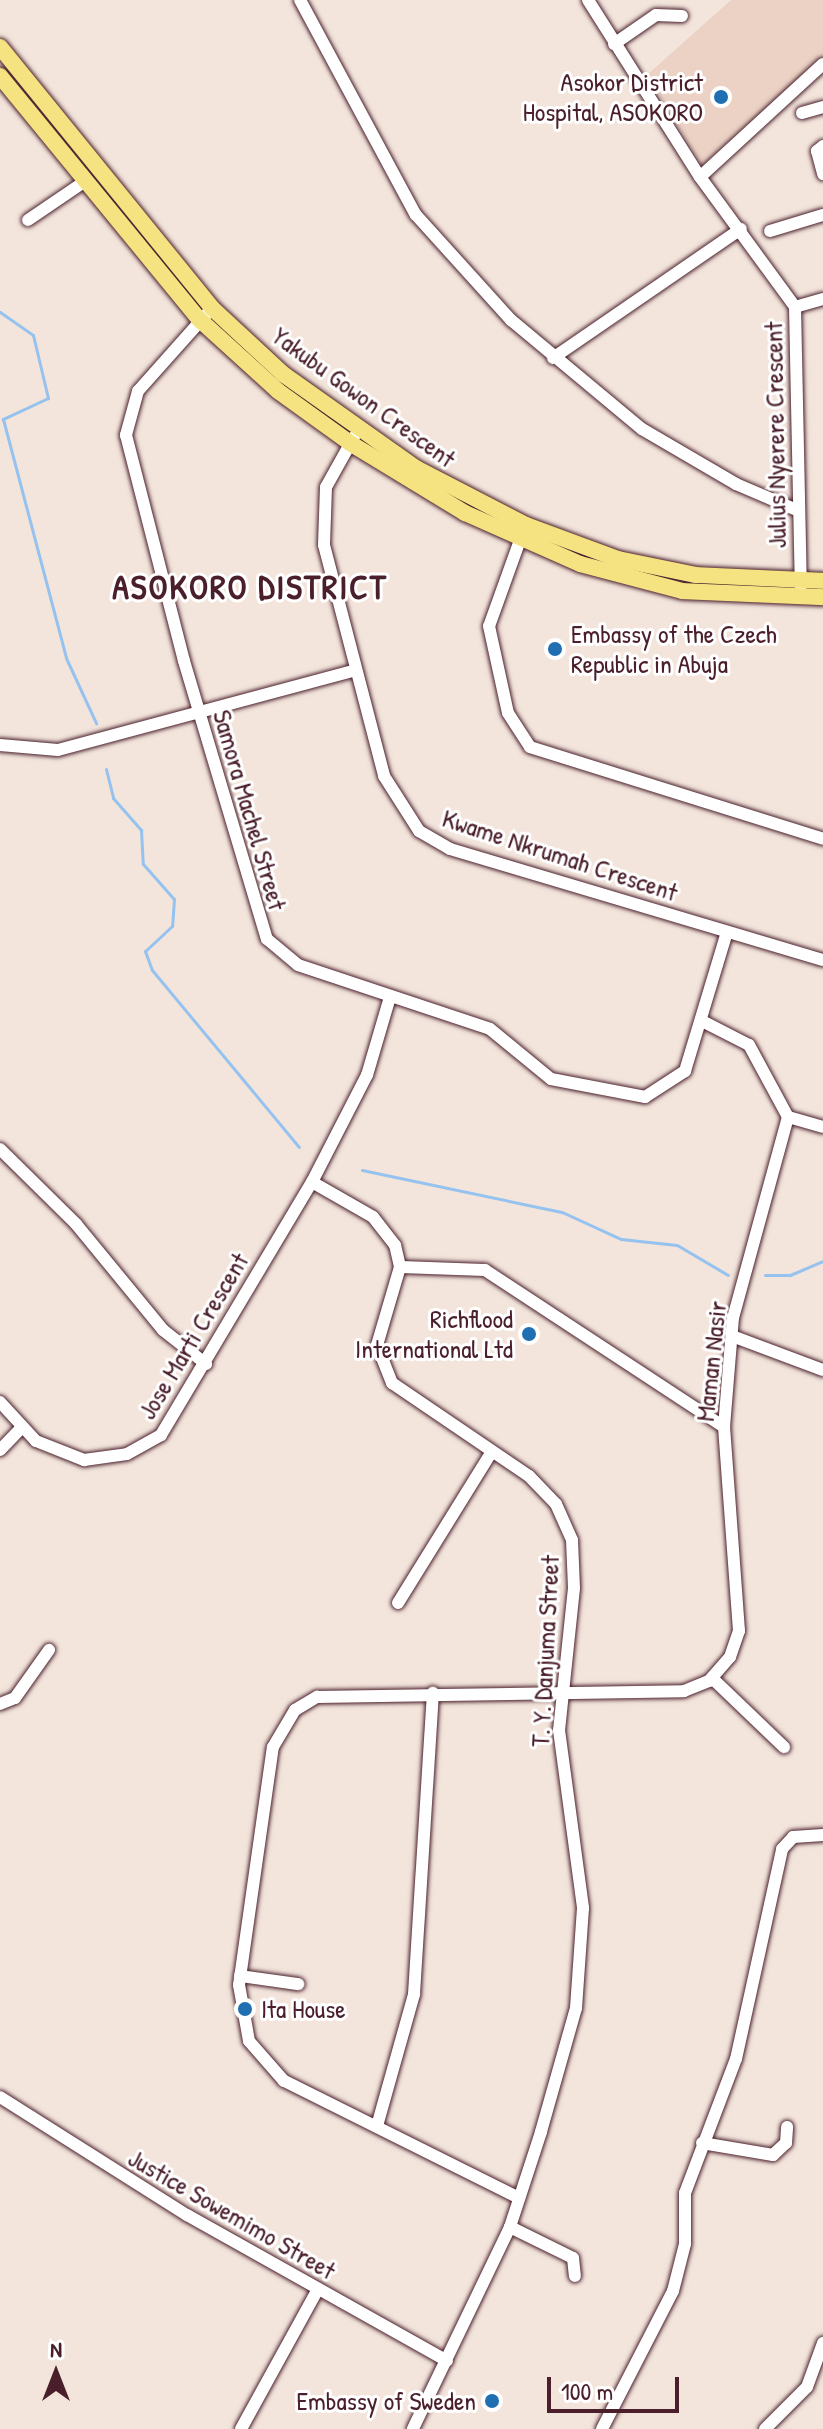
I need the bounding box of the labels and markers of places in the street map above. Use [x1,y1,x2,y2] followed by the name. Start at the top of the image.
[523,66,703,128] place label: Asokor District Hospital, ASOKORO
[710,86,732,108] marker: Asokor District Hospital, ASOKORO
[571,618,777,680] place label: Embassy of the Czech Republic in Abuja
[546,640,564,658] marker: Embassy of the Czech Republic in Abuja
[355,1303,513,1364] place label: Richflood International Ltd
[520,1325,538,1343] marker: Richflood International Ltd
[261,1993,346,2025] place label: Ita House
[236,2000,254,2018] marker: Ita House
[297,2385,476,2417] place label: Embassy of Sweden
[483,2392,501,2410] marker: Embassy of Sweden

